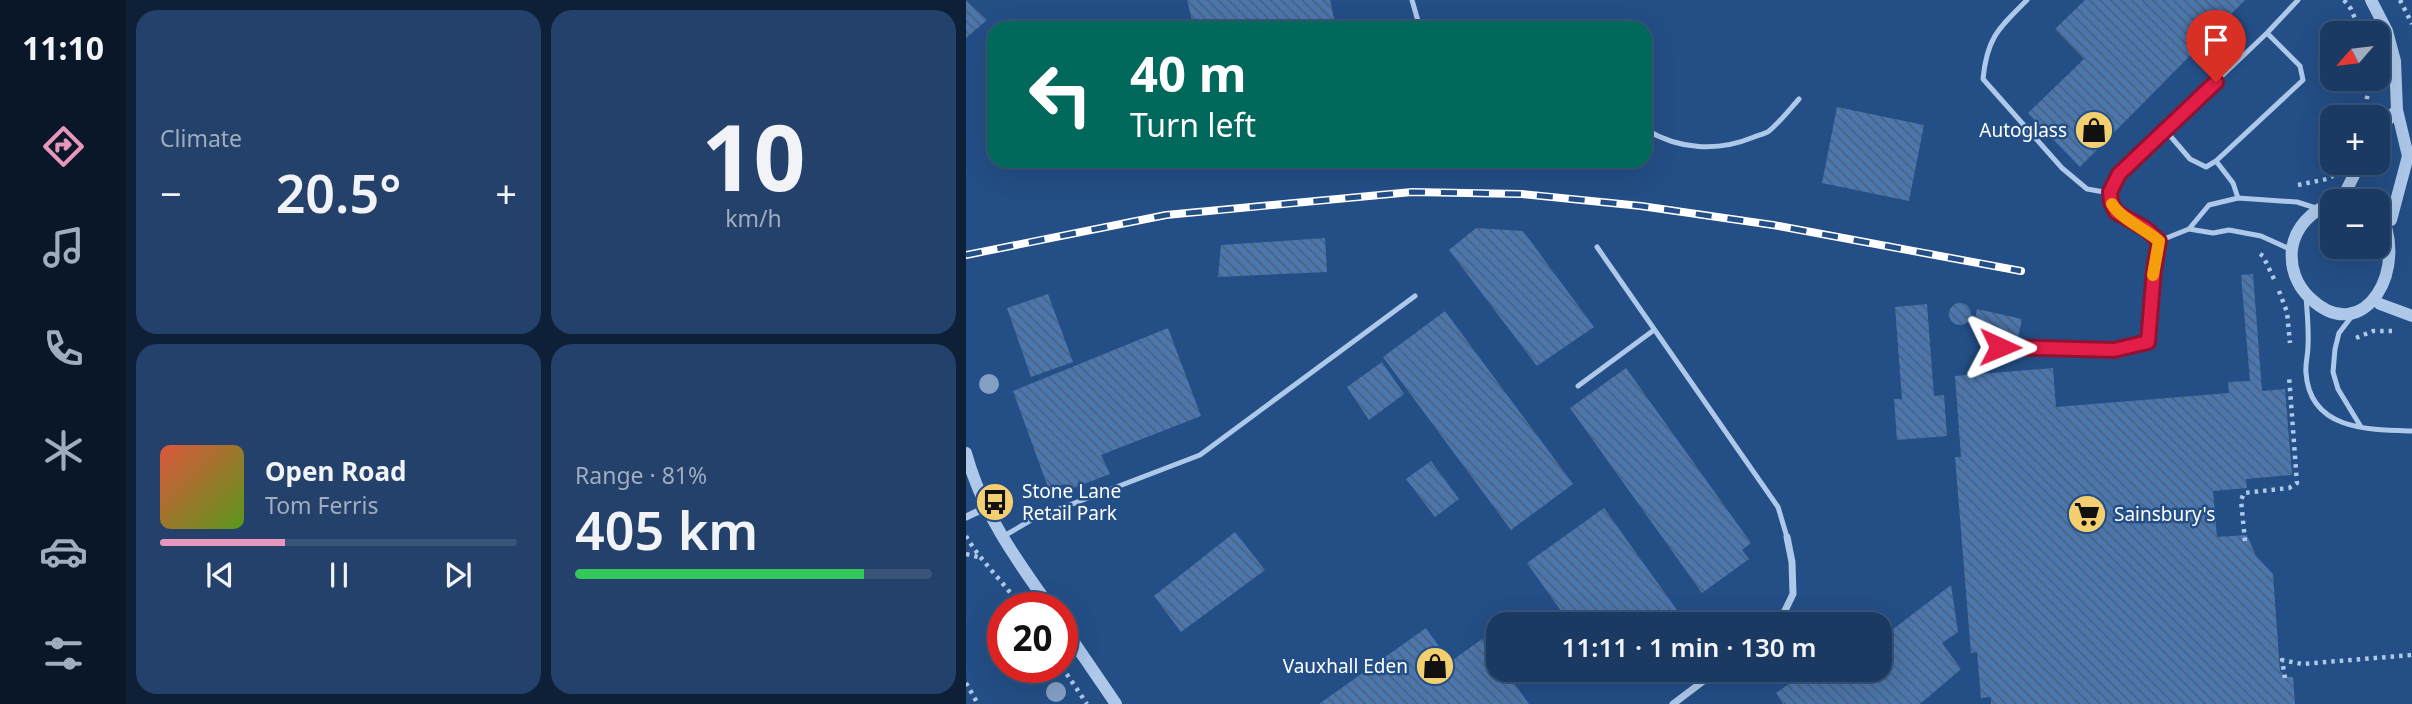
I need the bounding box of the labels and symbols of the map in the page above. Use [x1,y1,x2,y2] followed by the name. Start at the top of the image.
[2186,10,2246,82] pin
[2320,21,2390,91] north arrow
[2073,109,2115,151] shop icon: Autoglass
[1979,117,2067,143] place label: Autoglass
[1963,310,2037,384] position arrow
[1022,478,1121,526] place label: Stone Lane Retail Park
[974,481,1016,523] bus stop icon: Stone Lane Retail Park
[2066,493,2108,535] supermarket icon: Sainsbury's
[2114,501,2215,527] place label: Sainsbury's
[987,592,1078,683] speed limit sign: 20
[1414,645,1456,687] shop icon: Vauxhall Eden
[1283,653,1408,679] place label: Vauxhall Eden

